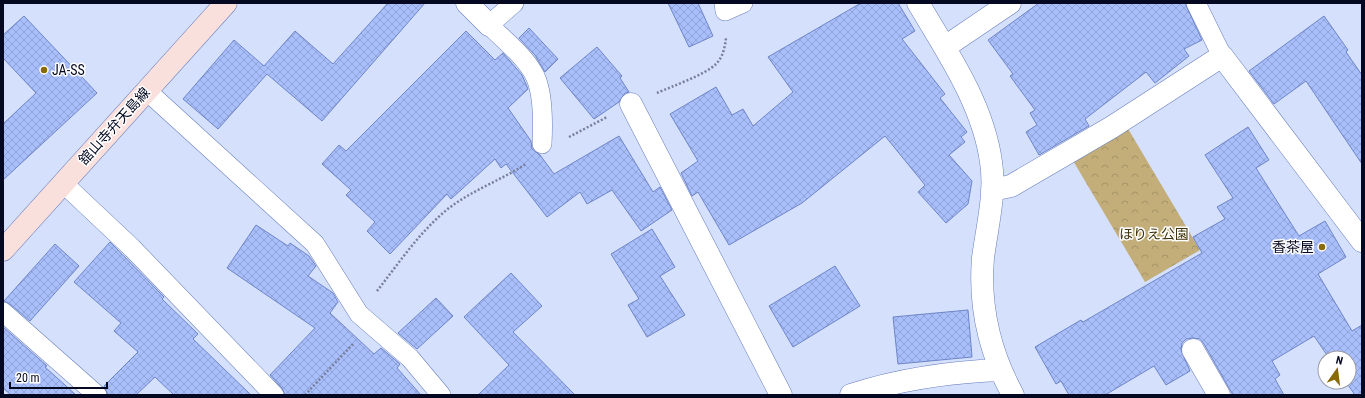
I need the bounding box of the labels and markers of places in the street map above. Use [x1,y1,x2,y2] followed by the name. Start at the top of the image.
[52,62,85,78] place label: JA-SS
[39,65,49,75] marker: JA-SS
[1272,239,1314,255] place label: 香茶屋
[1317,242,1327,252] marker: 香茶屋

